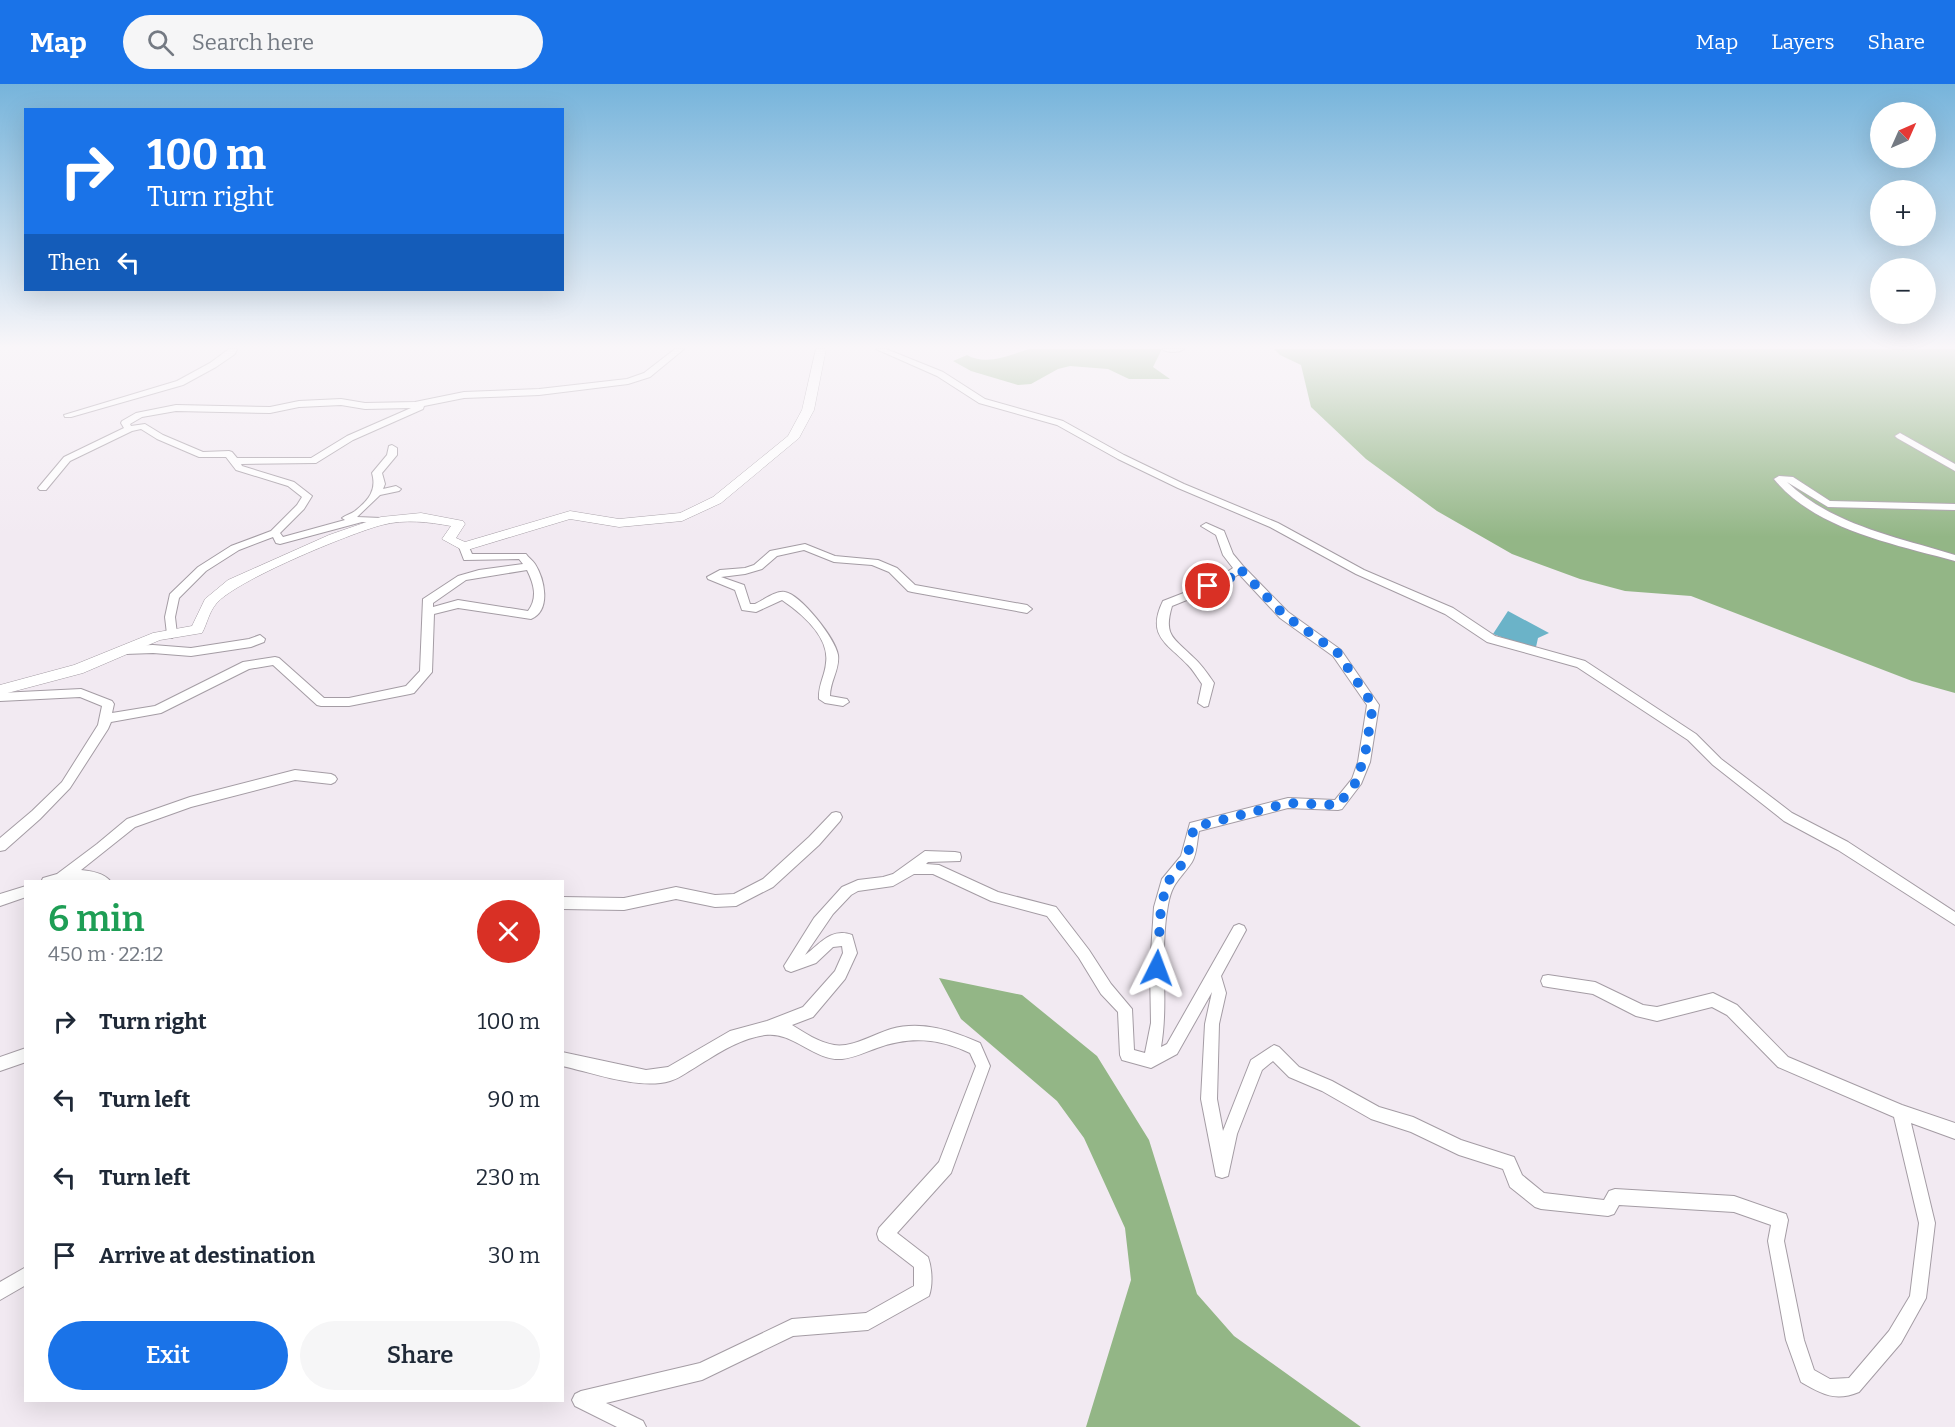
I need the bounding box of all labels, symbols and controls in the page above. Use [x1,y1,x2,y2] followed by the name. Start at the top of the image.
[123,15,543,69] search box
[30,26,87,59] text: Map
[144,26,177,59] icon: search
[192,29,314,56] text: Search here
[1696,29,1738,55] text: Map
[1771,29,1835,55] text: Layers
[1868,29,1925,55] text: Share
[1870,102,1936,168] north arrow
[1870,102,1936,324] map controls
[147,130,266,180] text: 100 m
[48,132,126,210] icon: right
[1870,180,1936,246] button: +
[147,181,274,213] text: Turn right
[112,246,145,279] icon: left
[48,249,100,276] text: Then
[1870,258,1936,324] button: −
[1182,560,1233,611] pin
[1191,569,1224,602] icon: arrive
[48,897,145,941] text: 6 min
[477,900,540,963] button: close
[1125,936,1189,1000] position arrow
[48,942,163,966] text: 450 m · 22:12
[48,1005,81,1038] icon: right
[99,1008,207,1035] text: Turn right
[477,1008,540,1035] text: 100 m
[48,1083,81,1116] icon: left
[99,1086,191,1113] text: Turn left
[488,1086,540,1113] text: 90 m
[48,1161,81,1194] icon: left
[99,1164,191,1191] text: Turn left
[476,1164,540,1191] text: 230 m
[48,1239,81,1272] icon: arrive
[99,1242,315,1269] text: Arrive at destination
[488,1242,540,1269] text: 30 m
[48,1321,288,1390] button: Exit
[300,1321,540,1390] button: Share

